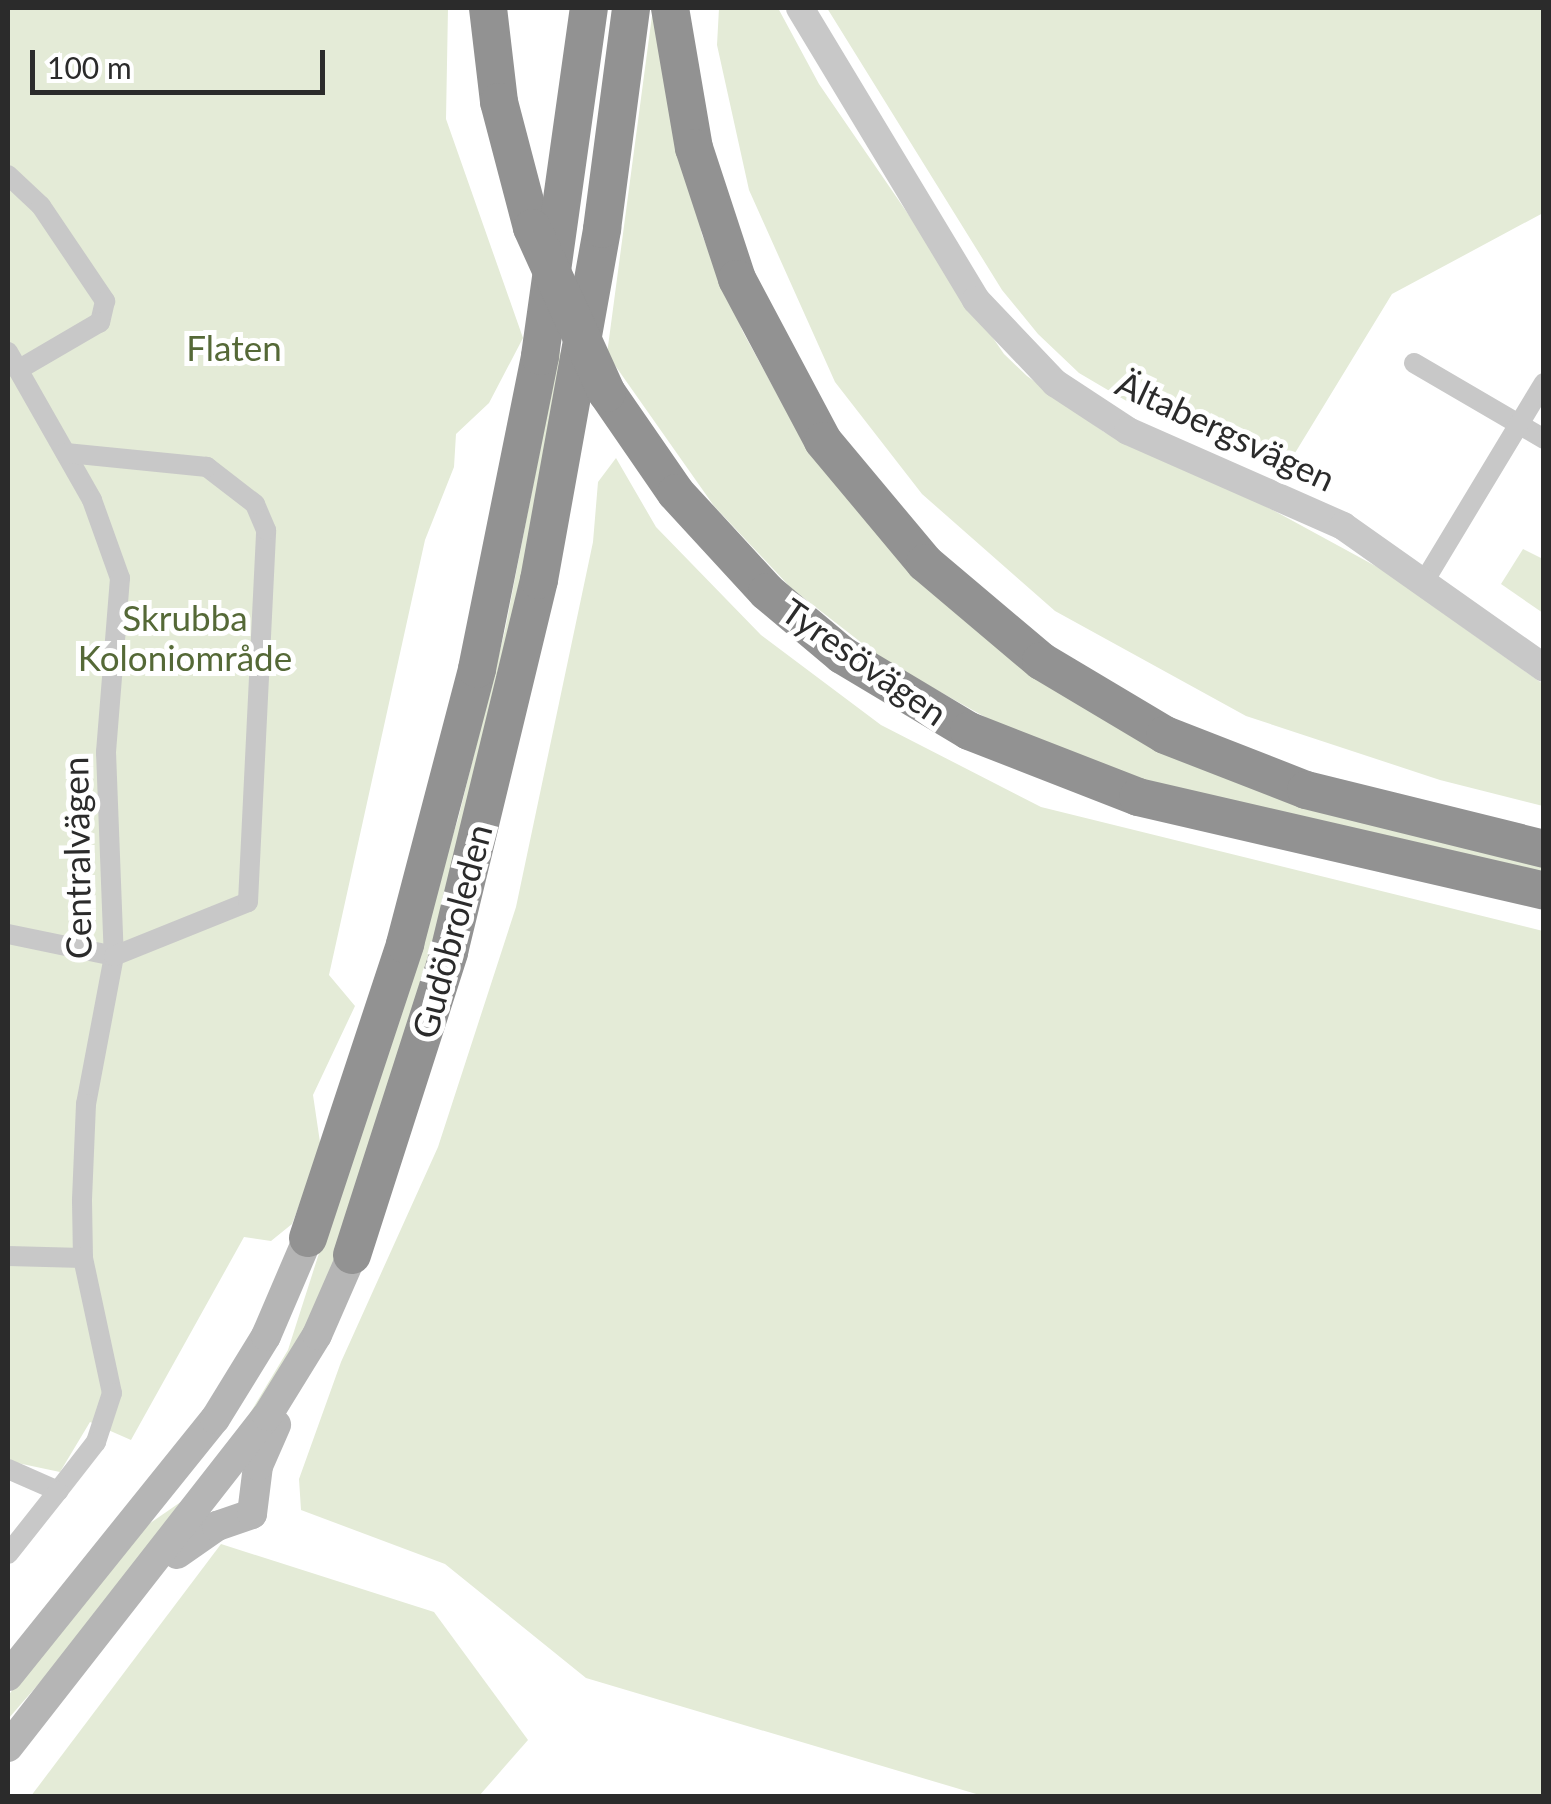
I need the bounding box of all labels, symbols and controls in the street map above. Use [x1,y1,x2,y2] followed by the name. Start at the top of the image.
[35,30,330,92] scale bar
[47,49,132,85] text: 100 m
[186,326,282,368] park label: Flaten
[1110,361,1342,499] street label: Ältabergsvägen
[774,589,956,733] street label: Tyresövägen
[78,596,292,678] park label: Skrubba Koloniområde
[53,756,99,960] street label: Centralvägen
[402,819,500,1043] street label: Gudöbroleden

